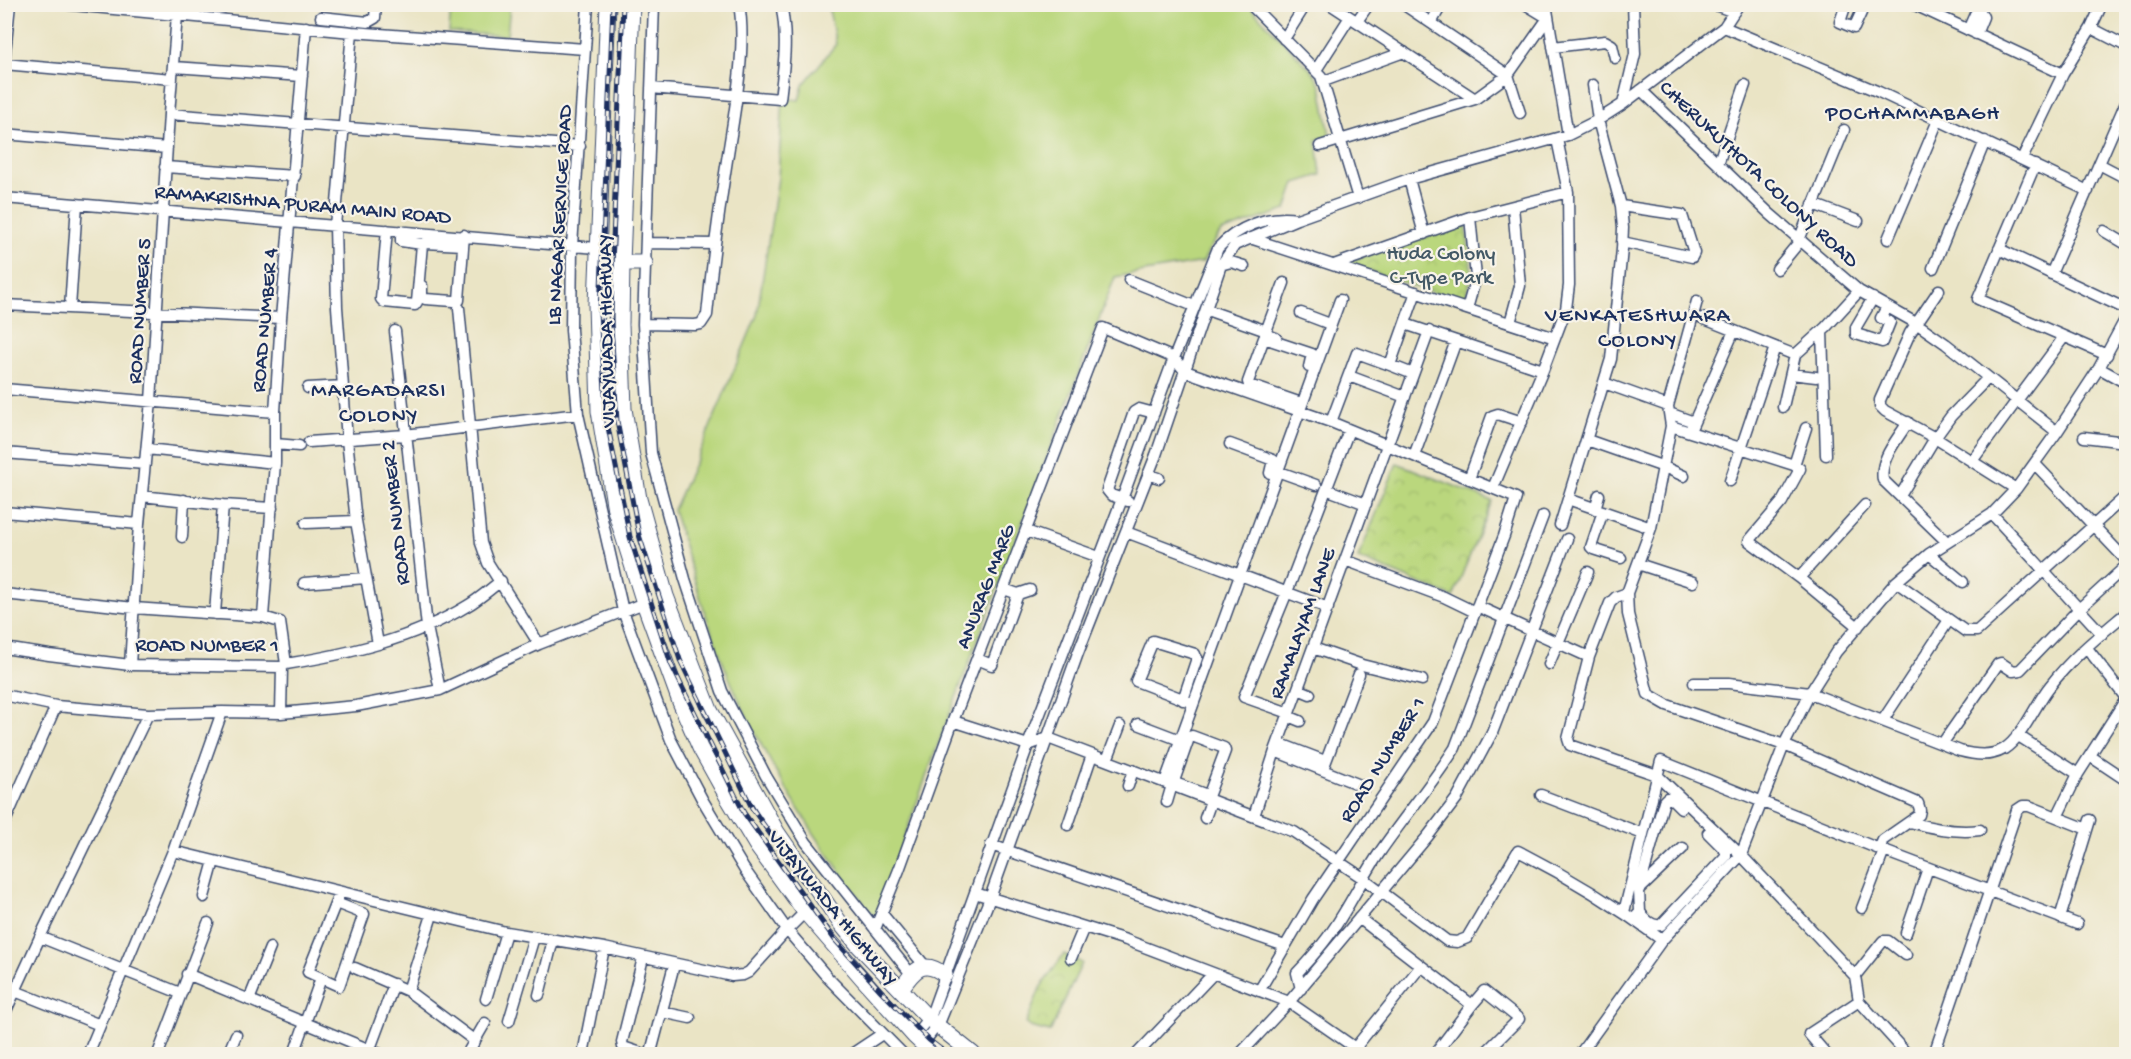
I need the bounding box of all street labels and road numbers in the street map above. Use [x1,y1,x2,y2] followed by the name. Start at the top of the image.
[1653,76,1863,275] street label: CHERUKUTHOTA COLONY ROAD
[543,104,580,326] street label: LB NAGAR SERVICE ROAD
[153,181,452,232] street label: RAMAKRISHNA PURAM MAIN ROAD
[594,234,623,429] street label: VIJAYWADA HIGHWAY
[124,238,159,385] street label: ROAD NUMBER 5
[248,247,285,394] street label: ROAD NUMBER 4
[377,439,418,586] street label: ROAD NUMBER 2
[952,521,1023,653] street label: ANURAG MARG
[1265,544,1344,703] street label: RAMALAYAM LANE
[135,635,279,660] street label: ROAD NUMBER 1
[1335,693,1433,828] street label: ROAD NUMBER 1
[760,825,902,992] street label: VIJAYWADA HIGHWAY

